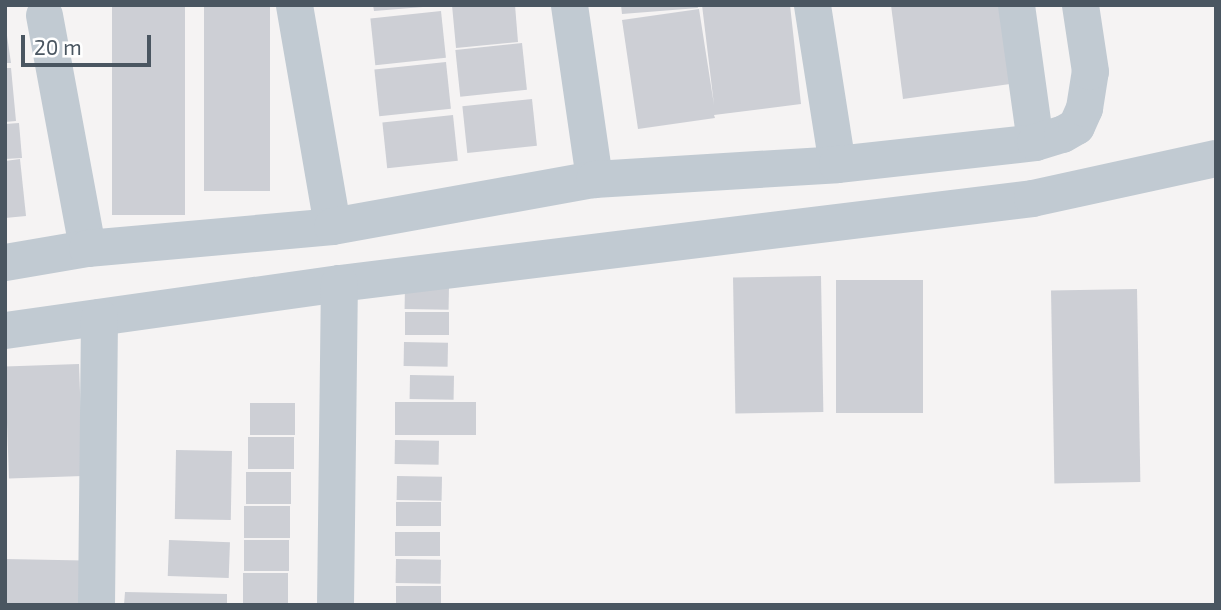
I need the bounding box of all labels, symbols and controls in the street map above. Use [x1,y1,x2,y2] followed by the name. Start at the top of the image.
[24,21,154,65] scale bar
[34,34,82,59] text: 20 m

